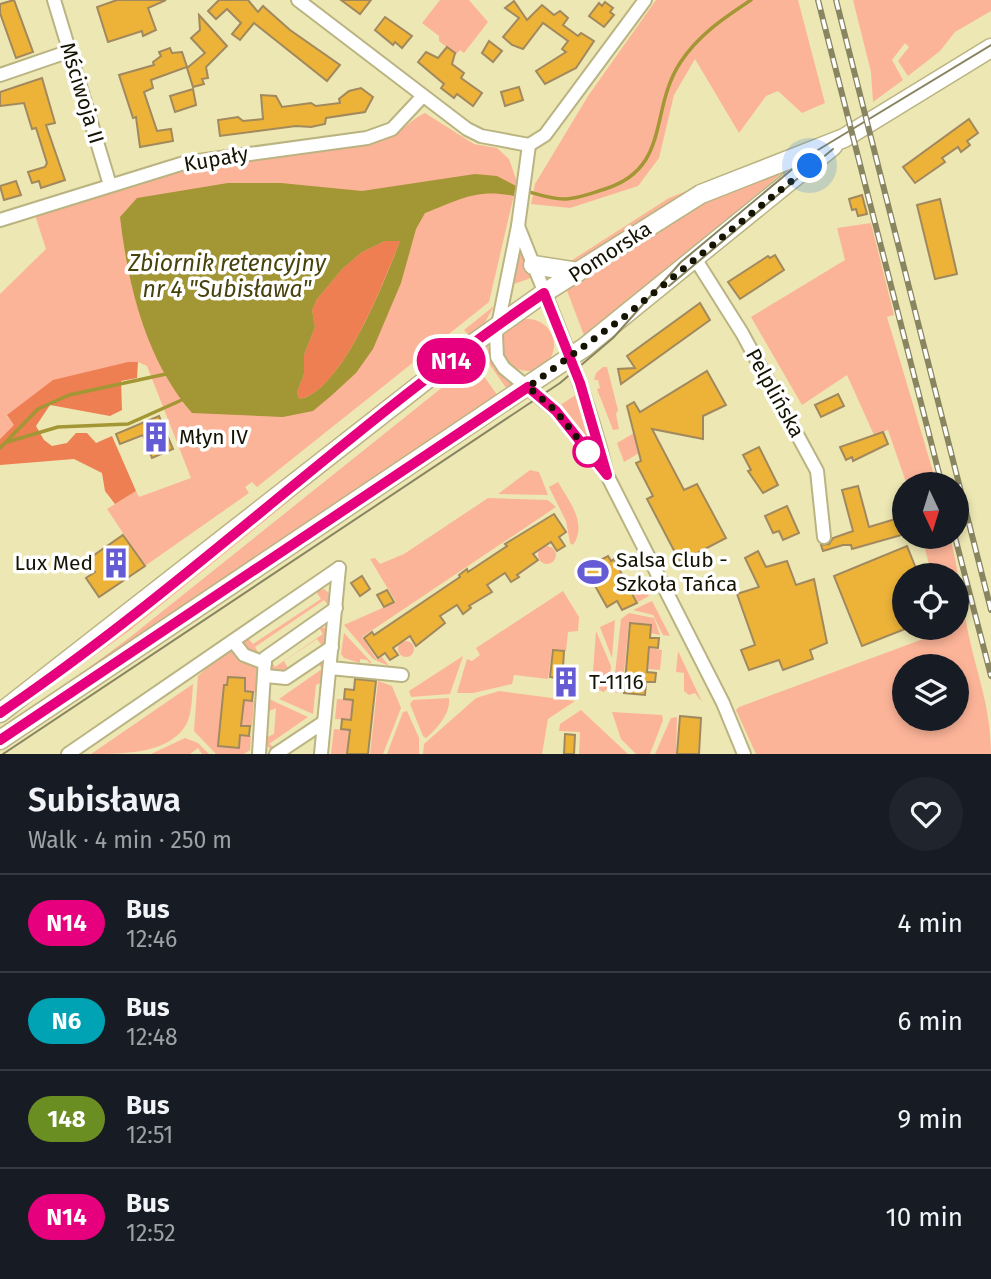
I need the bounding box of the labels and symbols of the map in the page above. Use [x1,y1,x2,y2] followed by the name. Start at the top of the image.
[54,39,110,147] street label: Mściwoja II
[182,140,251,177] street label: Kupały
[792,148,827,183] your location
[564,216,656,288] street label: Pomorska
[127,249,327,303] water label: Zbiornik retencyjny nr 4 "Subisława"
[411,338,491,384] line badge: N14
[740,344,810,442] street label: Pelplińska
[139,420,173,454] building icon: Młyn IV
[179,424,248,450] place label: Młyn IV
[573,437,603,467] unlabelled marker
[892,472,970,550] north arrow
[99,546,133,580] building icon: Lux Med
[616,547,737,597] place label: Salsa Club - Szkoła Tańca
[15,550,93,576] place label: Lux Med
[576,555,610,589] sports icon: Salsa Club - Szkoła Tańca
[549,665,583,699] building icon: T-1116
[589,669,644,695] place label: T-1116

